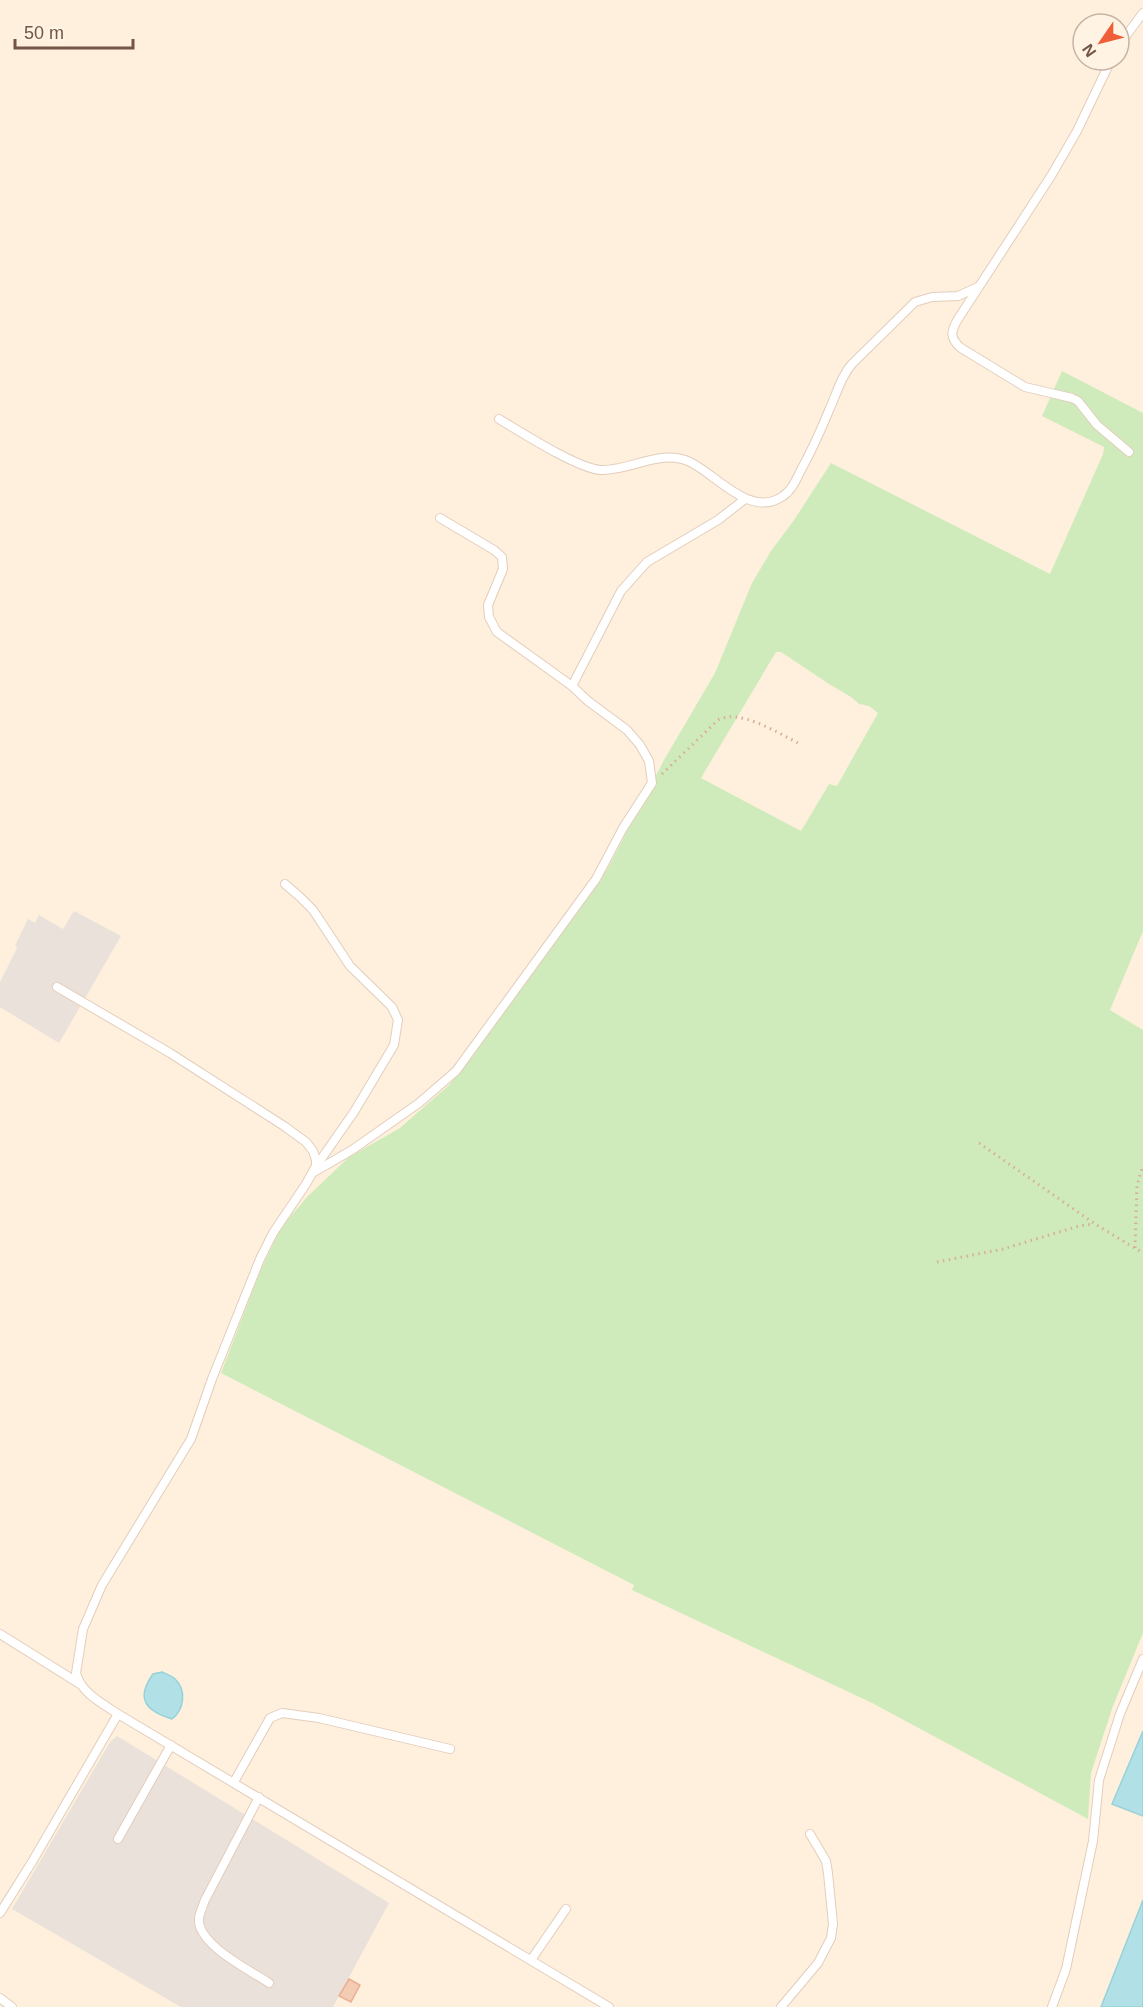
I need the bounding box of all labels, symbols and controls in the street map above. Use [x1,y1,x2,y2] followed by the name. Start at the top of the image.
[15,12,134,50] scale bar
[1071,12,1131,72] north arrow
[24,23,64,43] text: 50 m
[1079,41,1099,60] text: N

